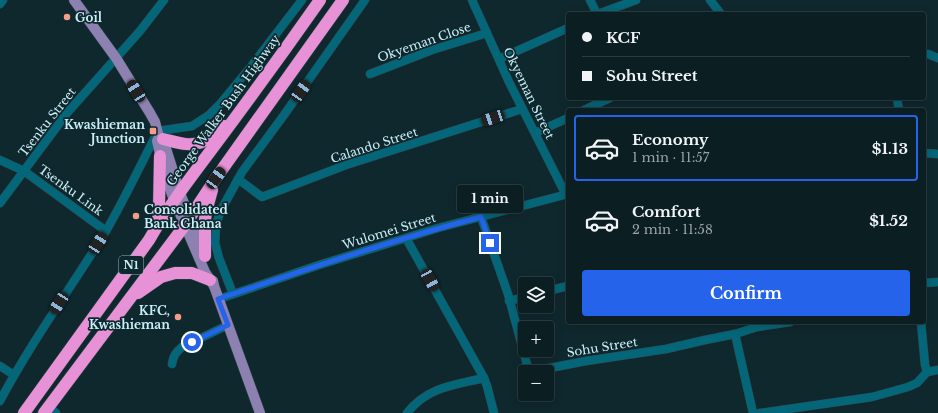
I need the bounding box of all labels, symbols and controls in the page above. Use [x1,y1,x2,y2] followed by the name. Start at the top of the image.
[75,10,103,25] place label: Goil
[62,12,72,22] marker: Goil
[375,19,473,65] street label: Okyeman Close
[606,28,640,47] text: KCF
[163,31,283,188] street label: George Walker Bush Highway
[500,45,558,142] street label: Okyeman Street
[606,66,697,85] text: Sohu Street
[125,78,147,104] car
[289,78,313,104] car
[15,84,79,160] street label: Tsenku Street
[480,109,506,127] car
[64,117,145,146] place label: Kwashieman Junction
[329,124,420,166] street label: Calando Street
[148,126,158,136] marker: Kwashieman Junction
[584,130,620,166] icon: car
[632,130,709,149] text: Economy
[872,139,908,158] text: $1.13
[632,149,709,166] text: 1 min · 11:57
[36,161,107,219] street label: Tsenku Link
[204,165,228,191] car
[457,185,523,213] callout: 1 min
[471,190,509,207] text: 1 min
[144,202,228,231] place label: Consolidated Bank Ghana
[584,202,620,238] icon: car
[632,202,700,221] text: Comfort
[340,210,438,253] street label: Wulomei Street
[131,211,141,221] marker: Consolidated Bank Ghana
[869,211,908,230] text: $1.52
[632,221,713,238] text: 2 min · 11:58
[86,230,110,256] car
[481,234,499,252] route end
[119,256,143,274] road number: N1
[419,267,441,293] car
[582,270,910,316] button: Confirm
[518,277,554,401] map controls
[518,277,554,313] button: layers
[47,290,71,316] car
[89,303,170,332] place label: KFC, Kwashieman
[173,312,183,322] marker: KFC, Kwashieman
[518,321,554,357] button: +
[183,333,201,351] route start
[566,334,639,360] street label: Sohu Street
[518,365,554,401] button: −

